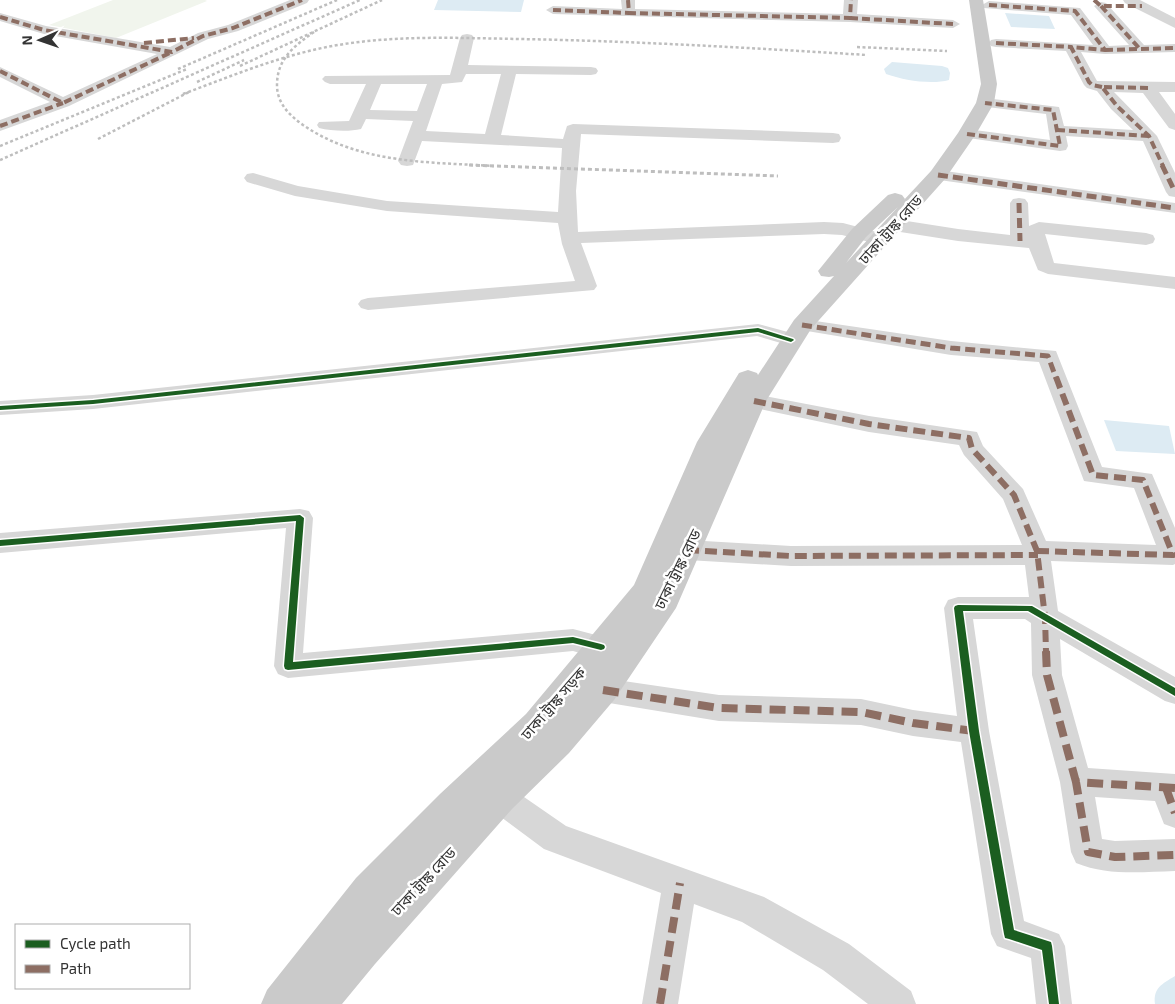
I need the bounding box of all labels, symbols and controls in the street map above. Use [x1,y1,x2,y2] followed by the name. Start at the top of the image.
[15,15,65,65] north arrow
[18,35,35,46] text: N
[854,191,926,268] street label: ঢাকা ট্রাঙ্ক রোড
[649,526,704,613] street label: ঢাকা ট্রাঙ্ক রোড
[516,663,590,744] street label: ঢাকা ট্রাঙ্ক সড়ক
[386,843,459,920] street label: ঢাকা ট্রাঙ্ক রোড
[15,924,190,989] legend
[60,934,131,952] text: Cycle path
[60,959,91,977] text: Path

